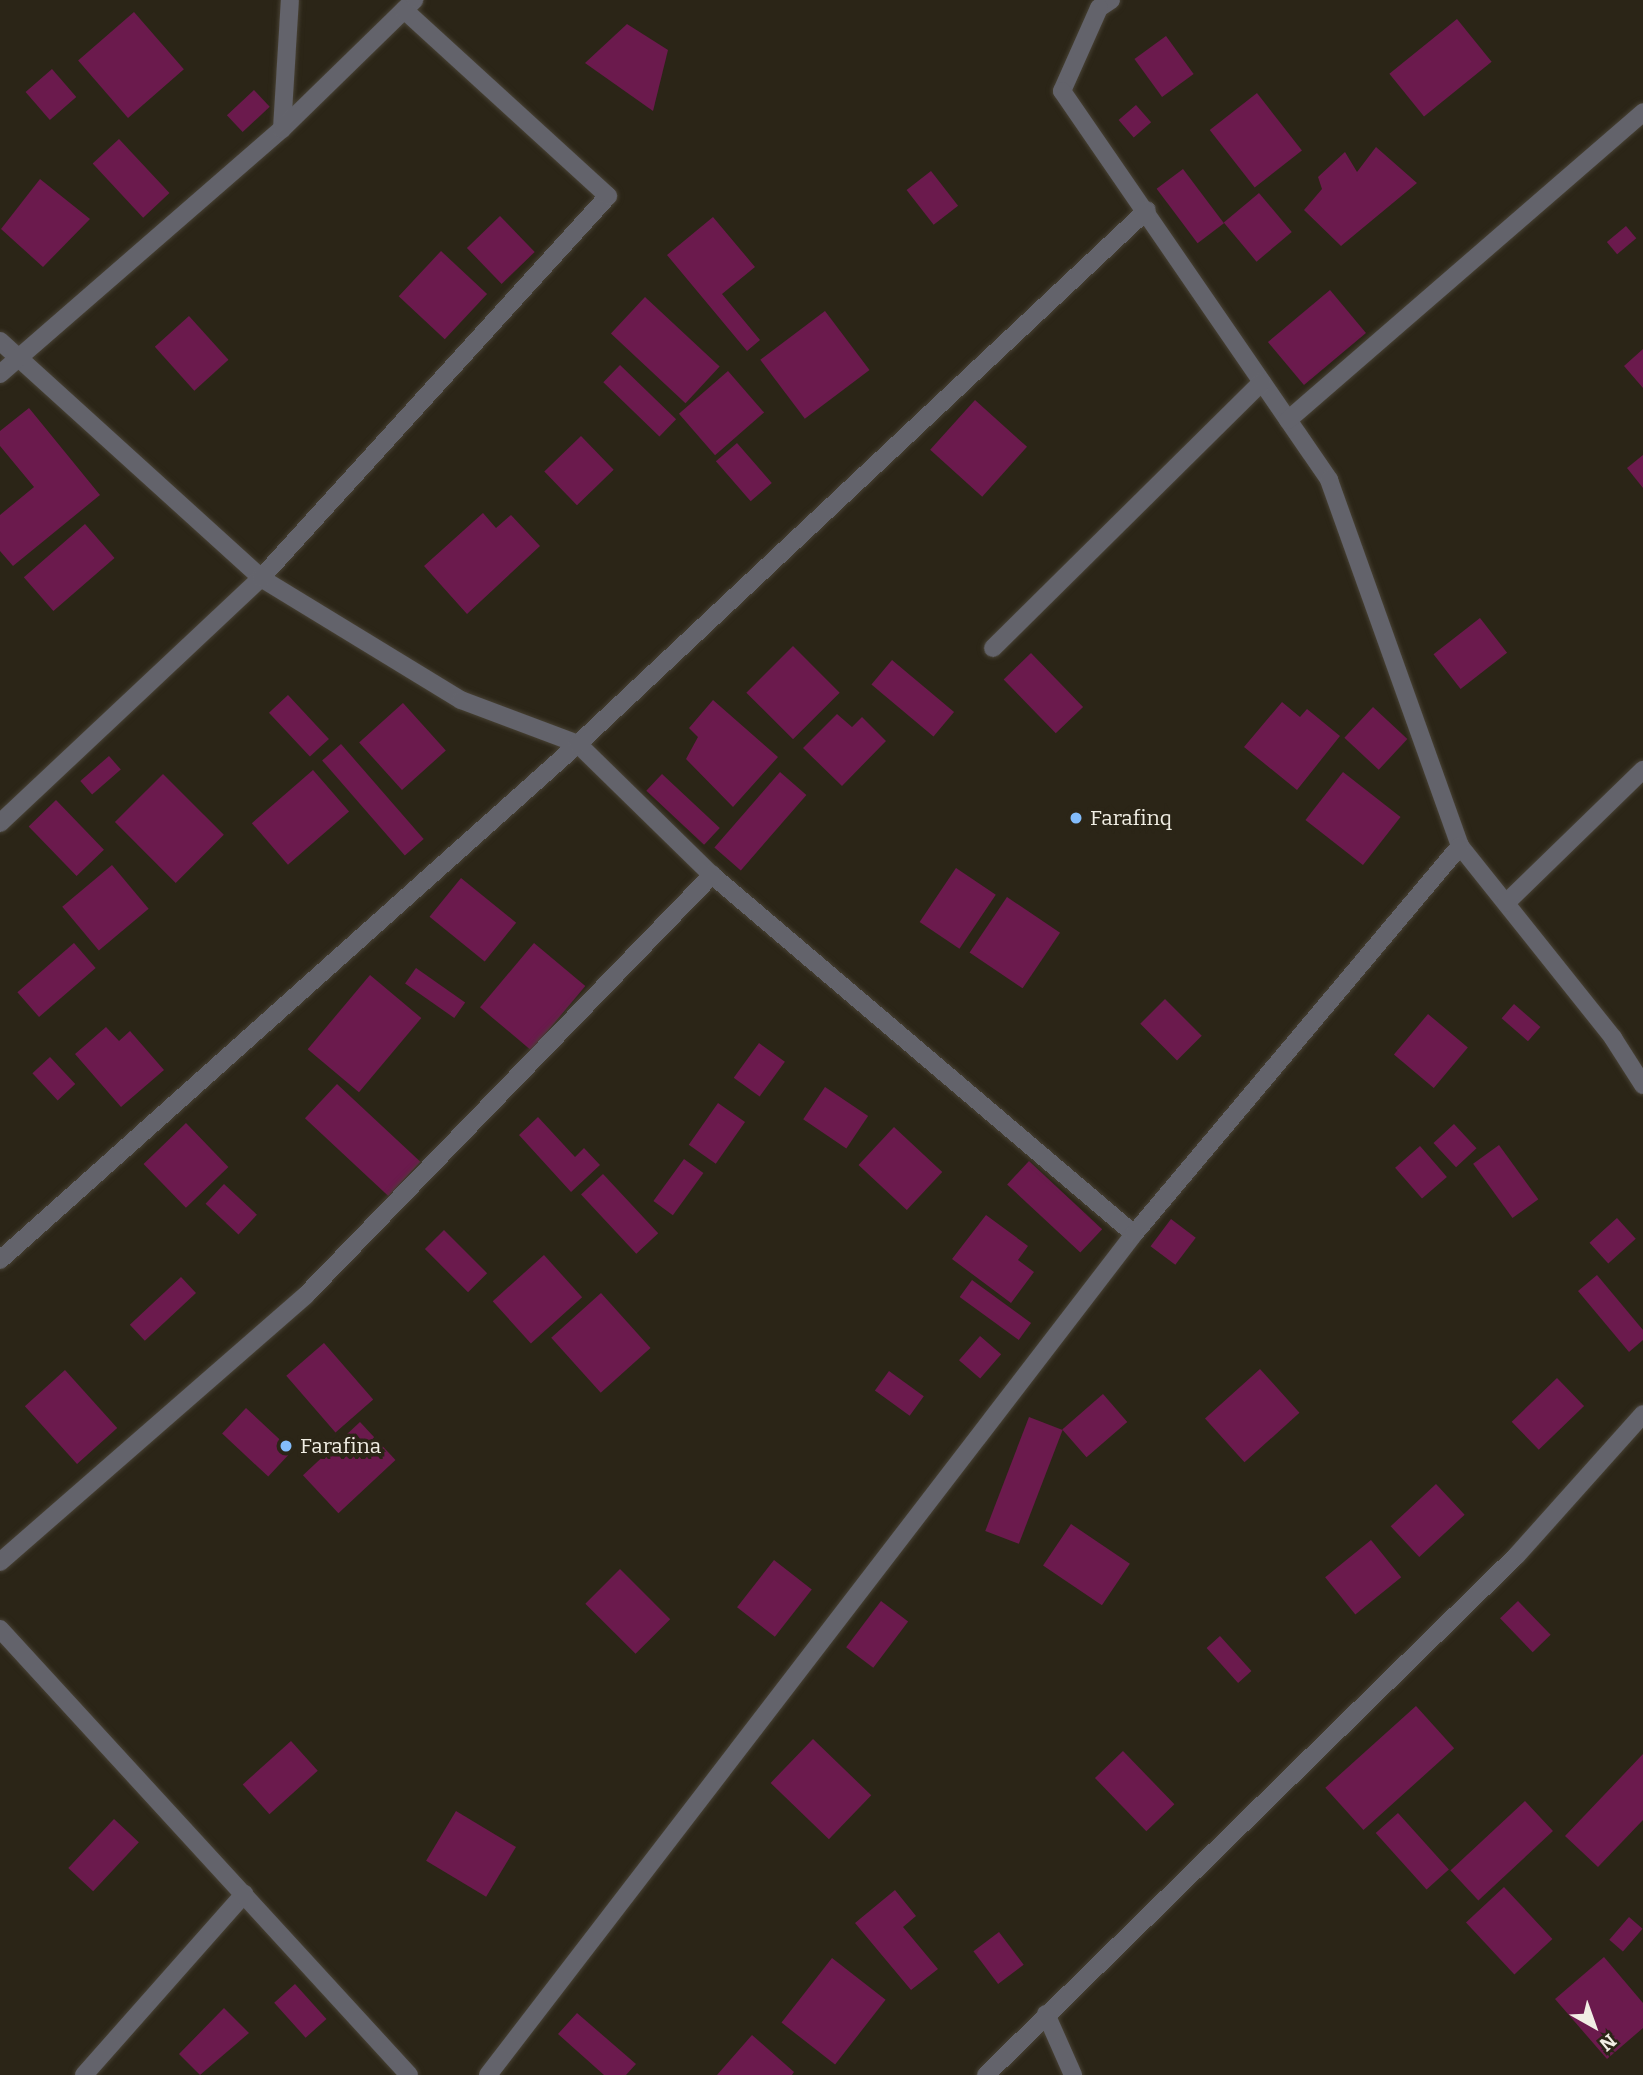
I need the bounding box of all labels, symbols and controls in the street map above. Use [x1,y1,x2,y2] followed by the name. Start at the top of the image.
[1090,805,1172,831] place label: Farafinq
[1068,810,1084,826] marker: Farafinq
[300,1433,381,1459] place label: Farafina
[278,1438,294,1454] marker: Farafina
[1559,1991,1629,2061] north arrow
[1595,2029,1621,2056] text: N

